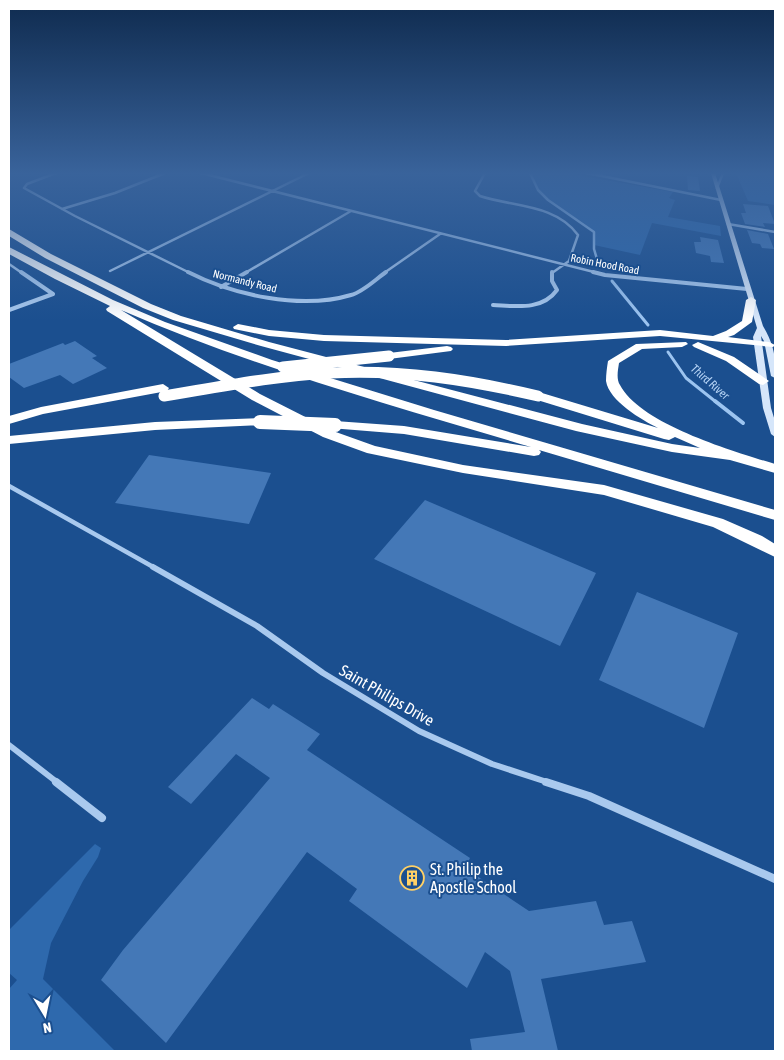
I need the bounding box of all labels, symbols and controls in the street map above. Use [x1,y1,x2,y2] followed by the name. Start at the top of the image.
[570,251,640,277] street label: Robin Hood Road
[212,267,278,295] street label: Normandy Road
[688,361,733,403] water label: Third River
[336,661,437,730] street label: Saint Philips Drive
[430,860,517,897] place label: St. Philip the Apostle School
[399,865,425,891] building icon: St. Philip the Apostle School
[20,990,70,1040] north arrow
[42,1019,53,1036] text: N

